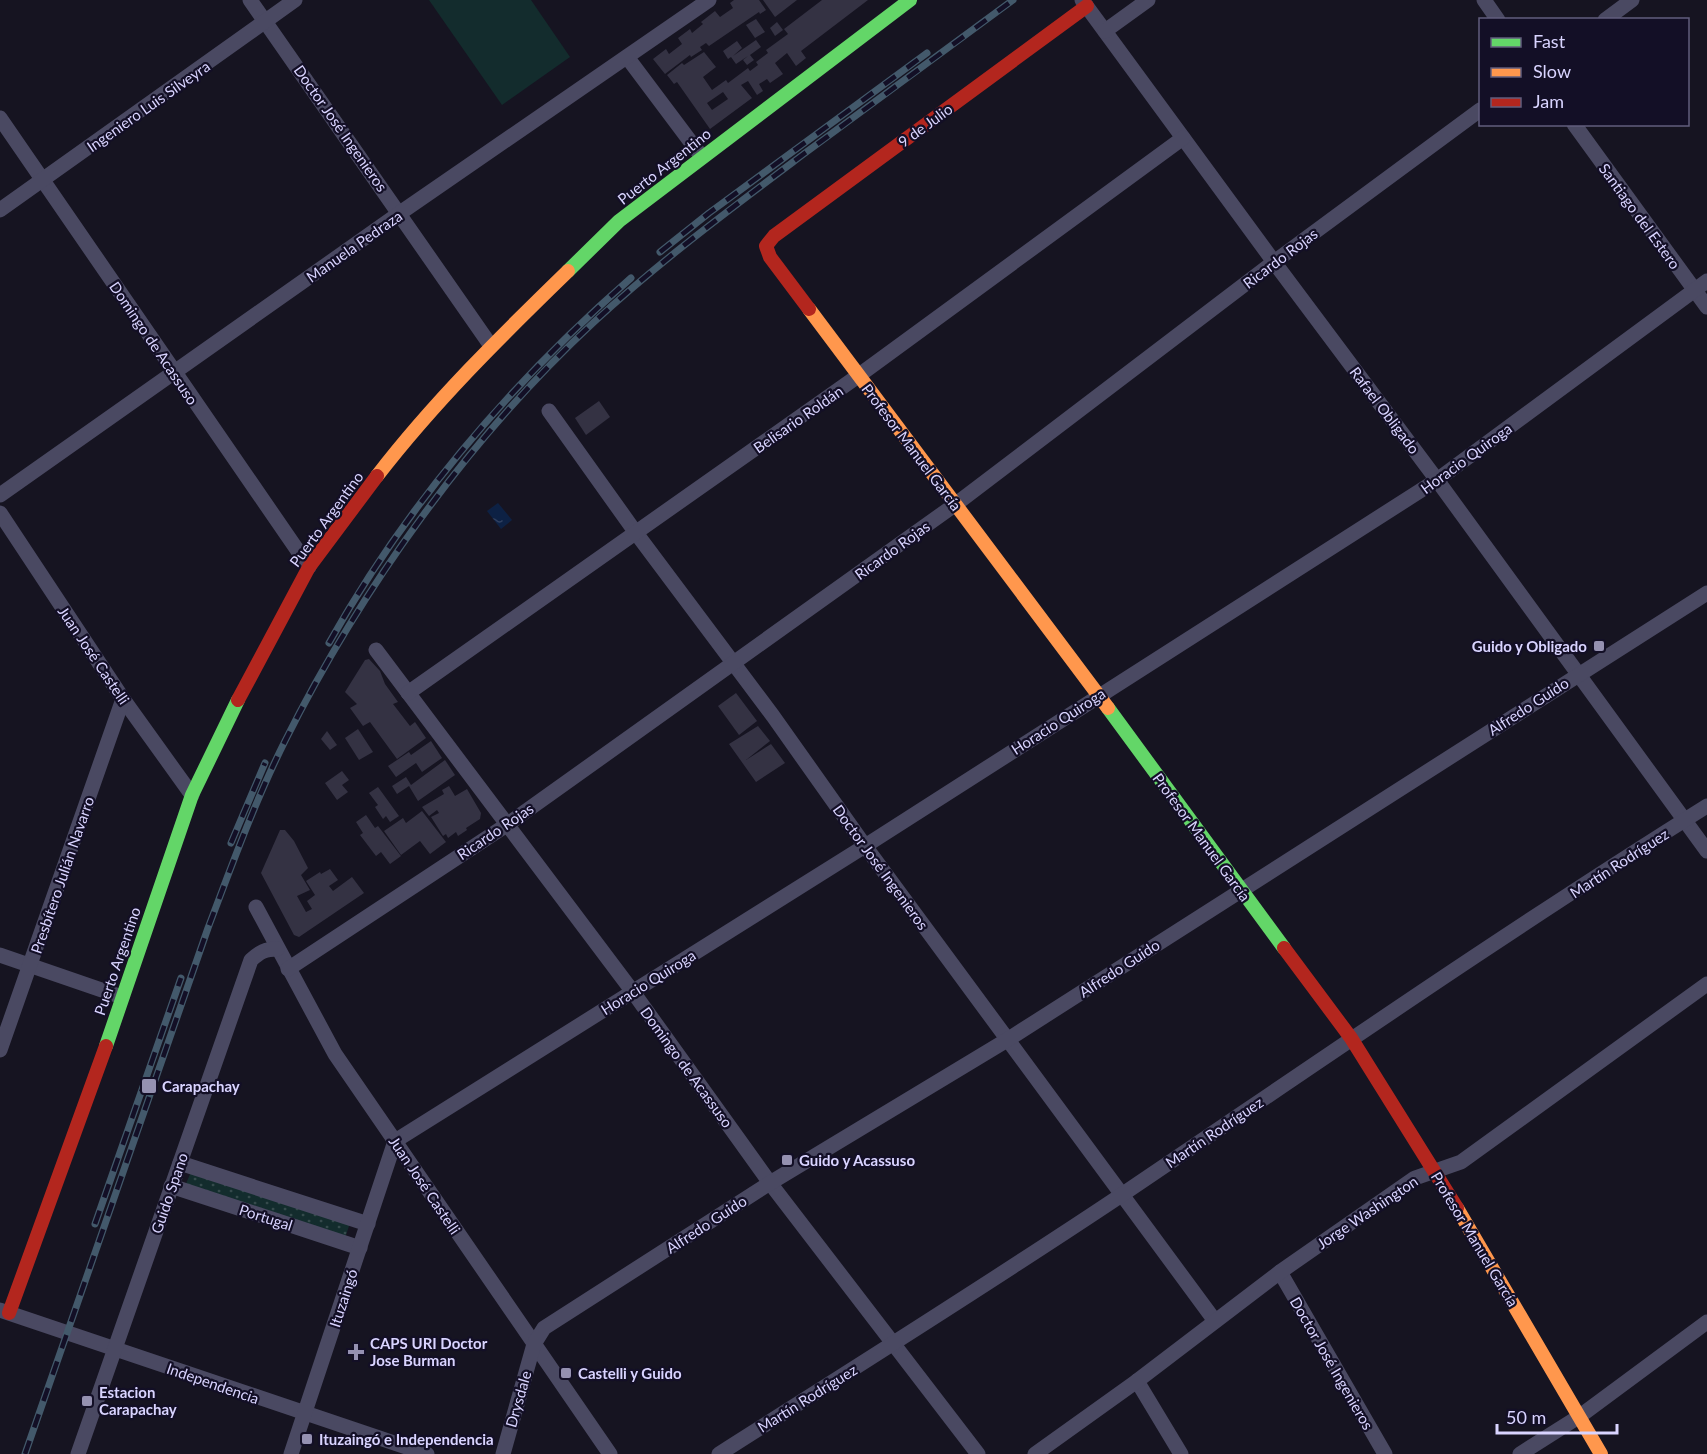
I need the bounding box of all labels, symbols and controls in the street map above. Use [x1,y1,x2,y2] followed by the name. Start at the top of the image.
[1479,18,1689,126] legend
[1533,30,1566,52] text: Fast
[83,57,213,155] street label: Ingeniero Luis Silveyra
[1533,60,1571,82] text: Slow
[291,61,391,195] street label: Doctor José Ingenieros
[1533,90,1564,112] text: Jam
[894,99,956,151] street label: 9 de Julio
[614,124,714,208] street label: Puerto Argentino
[1596,160,1684,272] street label: Santiago del Estero
[303,206,405,286] street label: Manuela Pedraza
[1239,224,1321,292] street label: Ricardo Rojas
[106,278,202,408] street label: Domingo de Acassuso
[1346,363,1424,457] street label: Rafael Obligado
[858,380,966,514] street label: Profesor Manuel García
[750,381,846,457] street label: Belisario Roldán
[1417,419,1515,497] street label: Horacio Quiroga
[285,468,367,570] street label: Puerto Argentino
[851,517,933,583] street label: Ricardo Rojas
[55,603,133,707] street label: Juan José Castelli
[1472,637,1587,655] place label: Guido y Obligado
[1592,639,1606,653] marker: Guido y Obligado
[1484,673,1572,739] street label: Alfredo Guido
[1008,684,1108,758] street label: Horacio Quiroga
[1149,769,1255,905] street label: Profesor Manuel García
[27,794,97,956] street label: Presbítero Julián Navarro
[453,799,537,863] street label: Ricardo Rojas
[830,801,932,933] street label: Doctor José Ingenieros
[1566,824,1672,902] street label: Martín Rodríguez
[90,905,144,1017] street label: Puerto Argentino
[1075,935,1163,1001] street label: Alfredo Guido
[597,946,699,1018] street label: Horacio Quiroga
[637,1003,737,1131] street label: Domingo de Acassuso
[140,1077,158,1095] marker: Carapachay
[162,1077,240,1095] place label: Carapachay
[1162,1093,1266,1171] street label: Martín Rodríguez
[386,1133,464,1237] street label: Juan José Castelli
[147,1150,191,1236] street label: Guido Spano
[799,1151,915,1169] place label: Guido y Acassuso
[780,1153,794,1167] marker: Guido y Acassuso
[1428,1168,1522,1310] street label: Profesor Manuel García
[1313,1172,1421,1252] street label: Jorge Washington
[662,1191,750,1257] street label: Alfredo Guido
[237,1200,295,1234] street label: Portugal
[325,1267,361,1329] street label: Ituzaingó
[1287,1293,1377,1433] street label: Doctor José Ingenieros
[370,1334,488,1369] place label: CAPS URI Doctor Jose Burman
[347,1343,365,1361] marker: CAPS URI Doctor Jose Burman
[165,1359,261,1407] street label: Independencia
[754,1360,860,1436] street label: Martín Rodríguez
[578,1364,682,1382] place label: Castelli y Guido
[559,1366,573,1380] marker: Castelli y Guido
[501,1369,535,1429] street label: Drysdale
[99,1383,177,1418] place label: Estacion Carapachay
[80,1394,94,1408] marker: Estacion Carapachay
[1497,1397,1617,1435] scale bar
[1506,1406,1546,1428] text: 50 m
[319,1430,494,1448] place label: Ituzaingó e Independencia
[300,1432,314,1446] marker: Ituzaingó e Independencia

